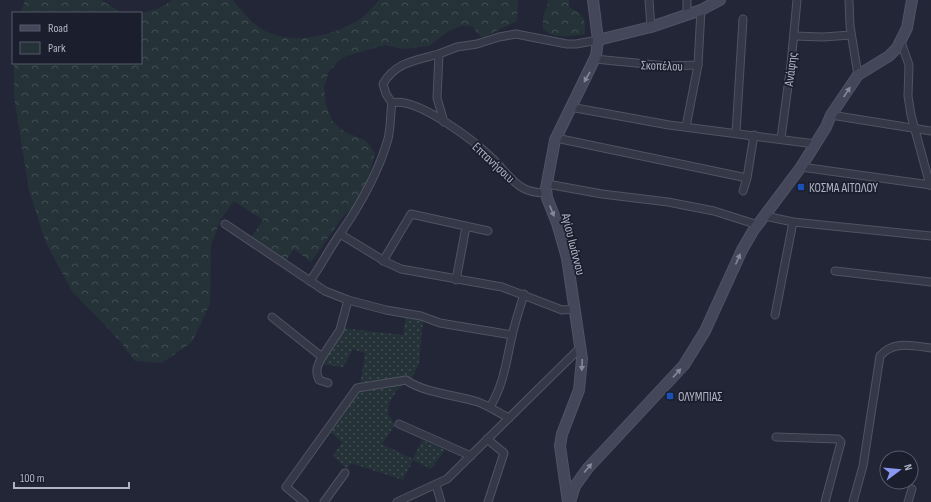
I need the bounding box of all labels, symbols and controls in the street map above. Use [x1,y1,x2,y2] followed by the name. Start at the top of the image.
[12,12,142,64] legend
[48,21,68,36] text: Road
[48,41,66,56] text: Park
[781,51,801,88] street label: Ανάφης
[641,57,683,75] street label: Σκοπέλου
[584,71,591,82] one-way arrow
[843,87,851,97] one-way arrow
[469,139,518,186] street label: Επτανήσοιυ
[809,180,879,196] place label: ΚΟΣΜΑ ΑΙΤΩΛΟΥ
[796,182,806,192] marker: ΚΟΣΜΑ ΑΙΤΩΛΟΥ
[550,205,556,217] one-way arrow
[557,211,588,277] street label: Αγίου Ιωάννου
[735,254,741,265] one-way arrow
[579,359,585,372] one-way arrow
[672,368,681,378] one-way arrow
[678,389,722,405] place label: ΟΛΥΜΠΙΑΣ
[665,391,675,401] marker: ΟΛΥΜΠΙΑΣ
[879,450,919,490] north arrow
[584,463,593,473] one-way arrow
[901,463,915,472] text: N
[14,464,129,490] scale bar
[20,471,45,486] text: 100 m

